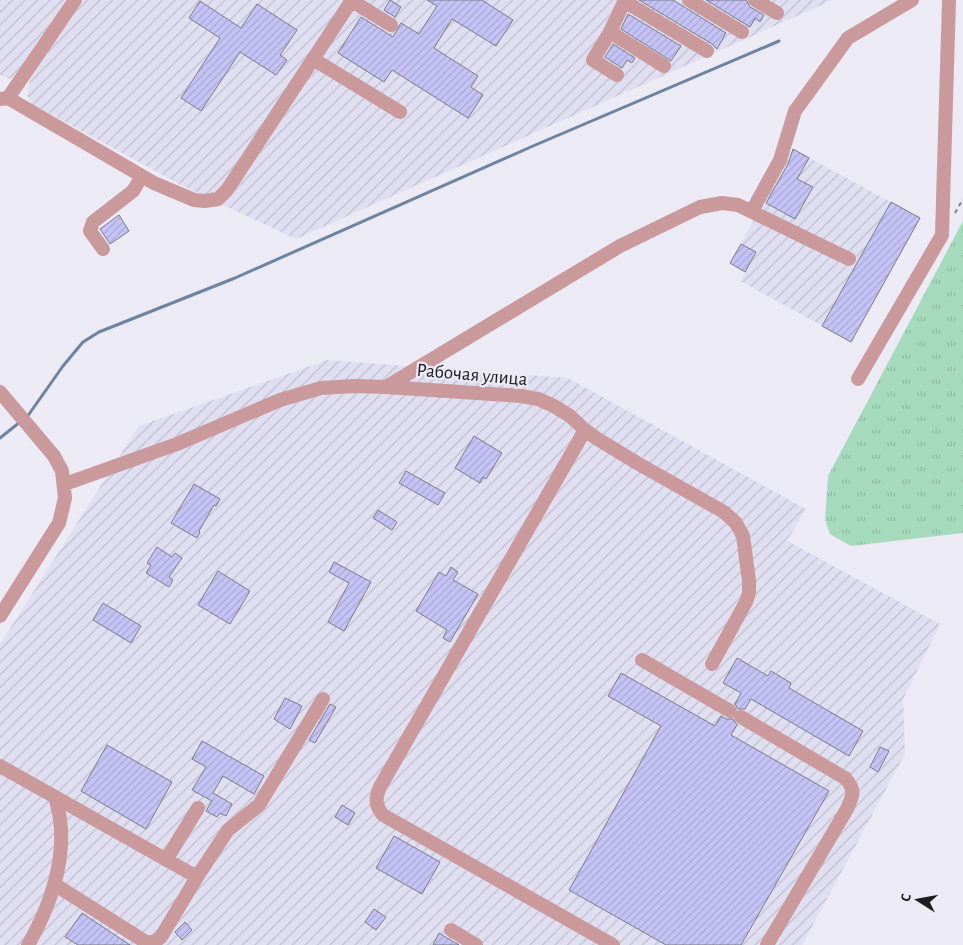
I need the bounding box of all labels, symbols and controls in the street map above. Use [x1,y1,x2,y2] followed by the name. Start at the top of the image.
[416,361,529,389] street label: Рабочая улица
[893,875,943,925] north arrow
[899,892,914,903] text: С

